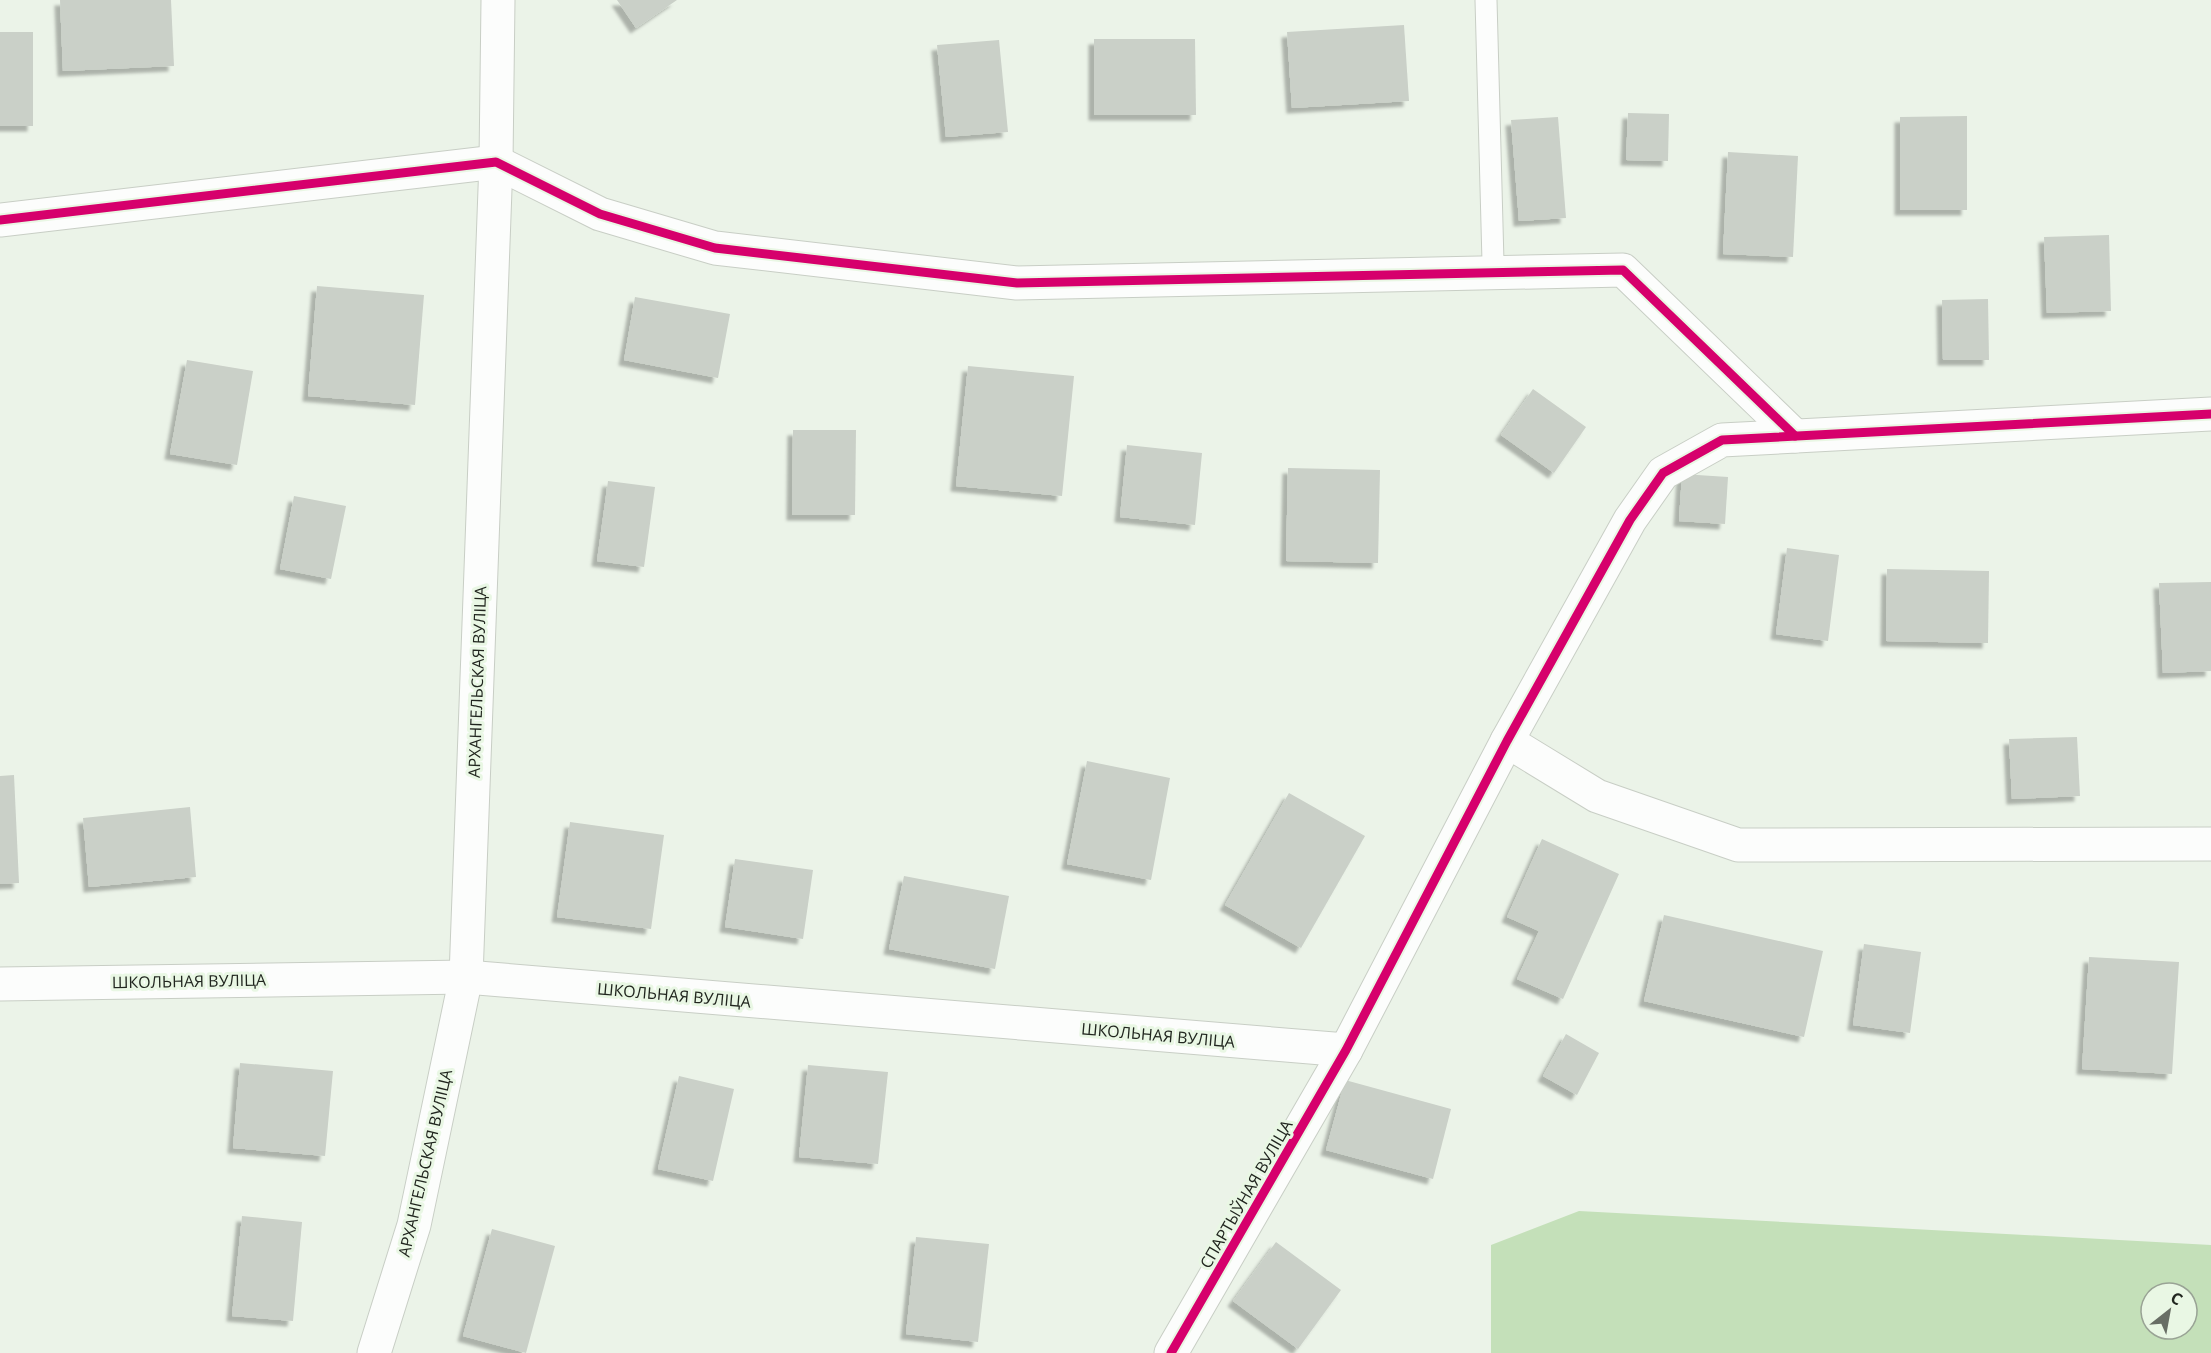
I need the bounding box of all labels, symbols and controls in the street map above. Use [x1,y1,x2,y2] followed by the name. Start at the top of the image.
[463,585,491,778] street label: АРХАНГЕЛЬСКАЯ ВУЛІЦА
[112,969,267,993] street label: ШКОЛЬНАЯ ВУЛІЦА
[596,977,753,1013] street label: ШКОЛЬНАЯ ВУЛІЦА
[1080,1017,1237,1053] street label: ШКОЛЬНАЯ ВУЛІЦА
[393,1066,457,1259] street label: АРХАНГЕЛЬСКАЯ ВУЛІЦА
[1195,1115,1298,1272] street label: СПАРТЫЎНАЯ ВУЛІЦА
[2139,1281,2199,1341] north arrow
[2167,1286,2187,1310] text: С

